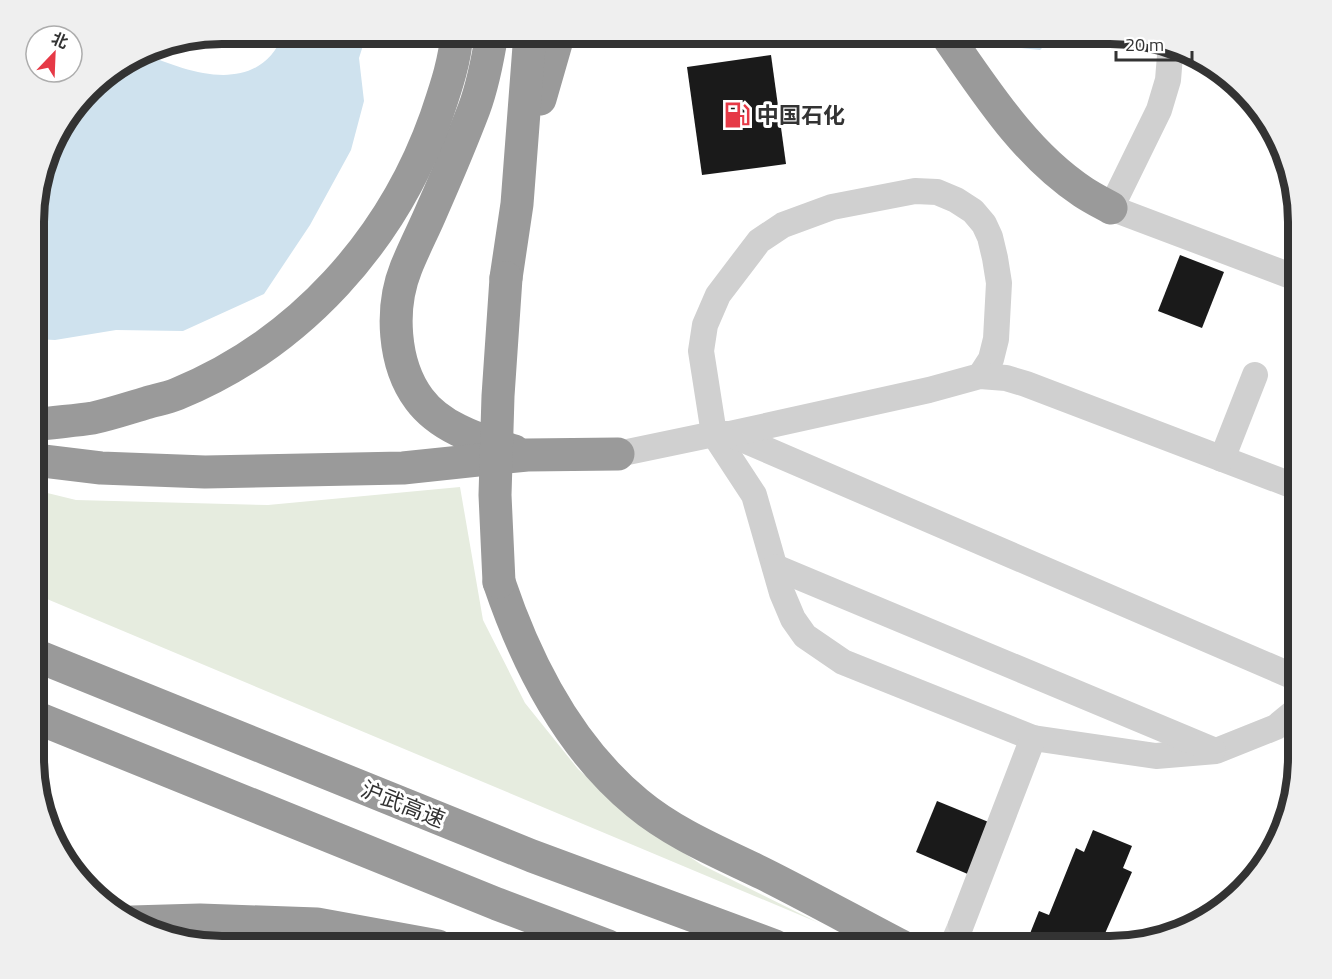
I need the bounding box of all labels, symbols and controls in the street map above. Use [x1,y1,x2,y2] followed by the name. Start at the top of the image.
[24,24,84,84] north arrow
[1116,24,1192,62] scale bar
[48,26,72,54] text: 北
[1125,31,1164,58] text: 20 m
[757,98,845,132] place label: 中国石化
[722,100,752,130] fuel station icon: 中国石化
[356,772,450,836] street label: 沪武高速

